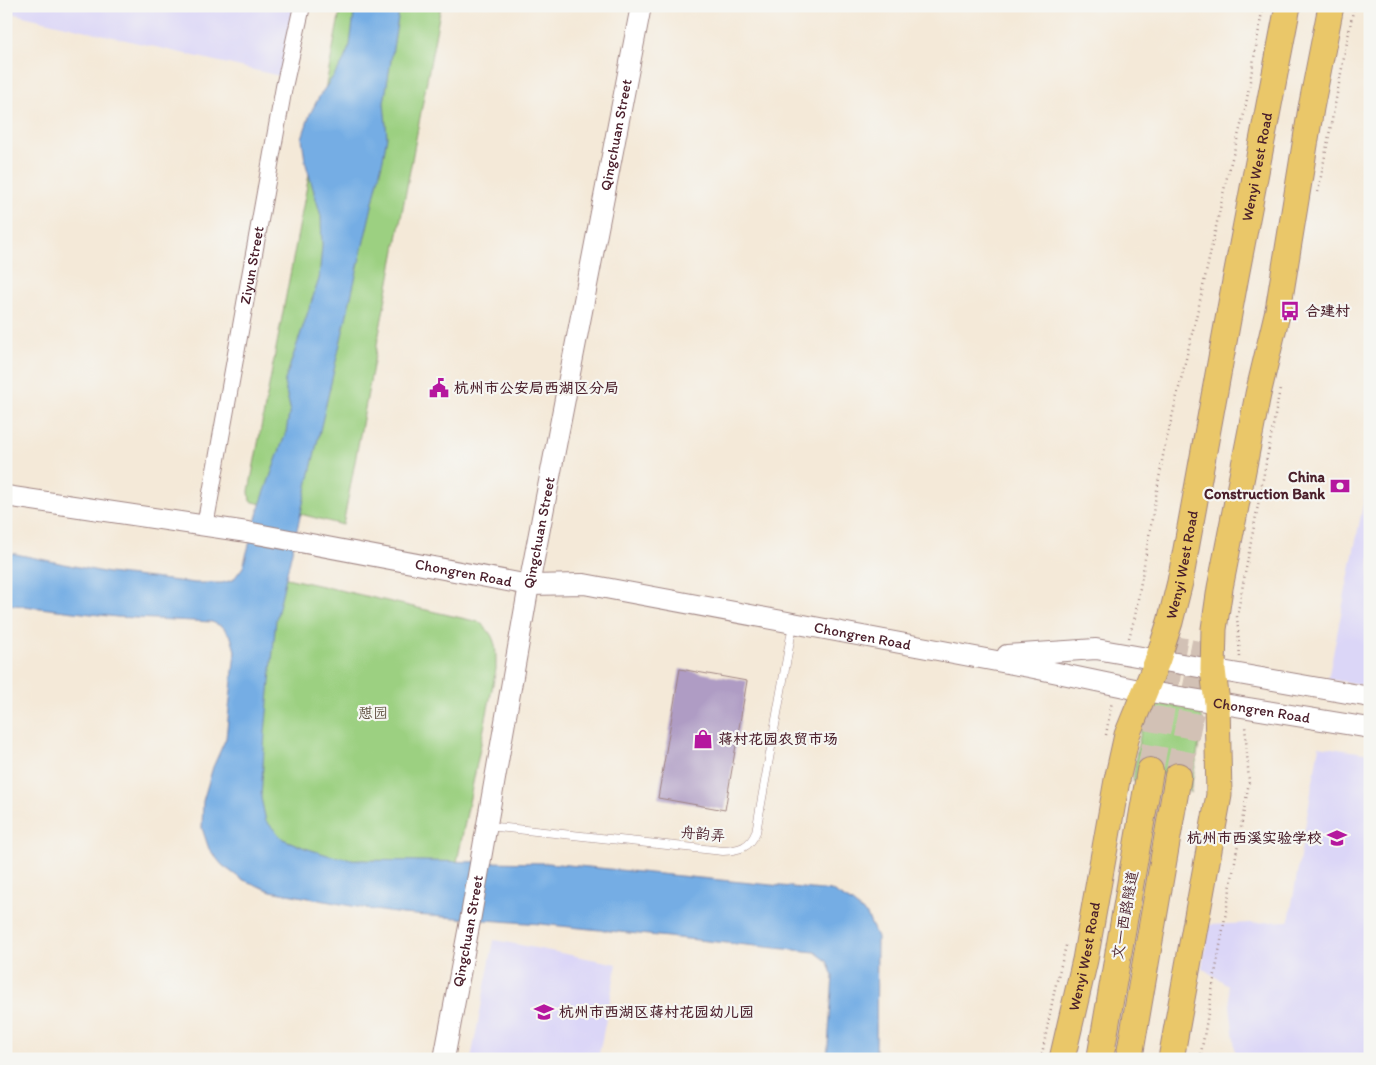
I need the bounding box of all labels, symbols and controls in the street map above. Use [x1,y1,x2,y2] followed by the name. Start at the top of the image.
[596,77,636,192] street label: Qingchuan Street
[1238,111,1276,223] street label: Wenyi West Road
[236,224,268,306] street label: Ziyun Street
[1279,300,1301,322] bus stop icon: 合建村
[1305,302,1350,320] place label: 合建村
[428,377,450,399] public building icon: 杭州市公安局西湖区分局
[454,379,619,397] place label: 杭州市公安局西湖区分局
[1204,468,1326,503] place label: China Construction Bank
[520,475,559,590] street label: Qingchuan Street
[1329,475,1351,497] bank icon: China Construction Bank
[1162,509,1202,621] street label: Wenyi West Road
[414,555,514,591] street label: Chongren Road
[813,618,913,654] street label: Chongren Road
[1212,693,1312,727] street label: Chongren Road
[358,704,388,722] park label: 憇园
[692,728,714,750] shop icon: 蒋村花园农贸市场
[718,730,838,748] place label: 蒋村花园农贸市场
[680,823,726,845] street label: 舟韵弄
[1326,827,1348,849] school or university icon: 杭州市西溪实验学校
[1187,829,1322,847] place label: 杭州市西溪实验学校
[1108,869,1142,961] street label: 文一西路隧道
[449,874,487,989] street label: Qingchuan Street
[1064,901,1104,1013] street label: Wenyi West Road
[533,1001,555,1023] school or university icon: 杭州市西湖区蒋村花园幼儿园
[559,1003,754,1021] place label: 杭州市西湖区蒋村花园幼儿园

